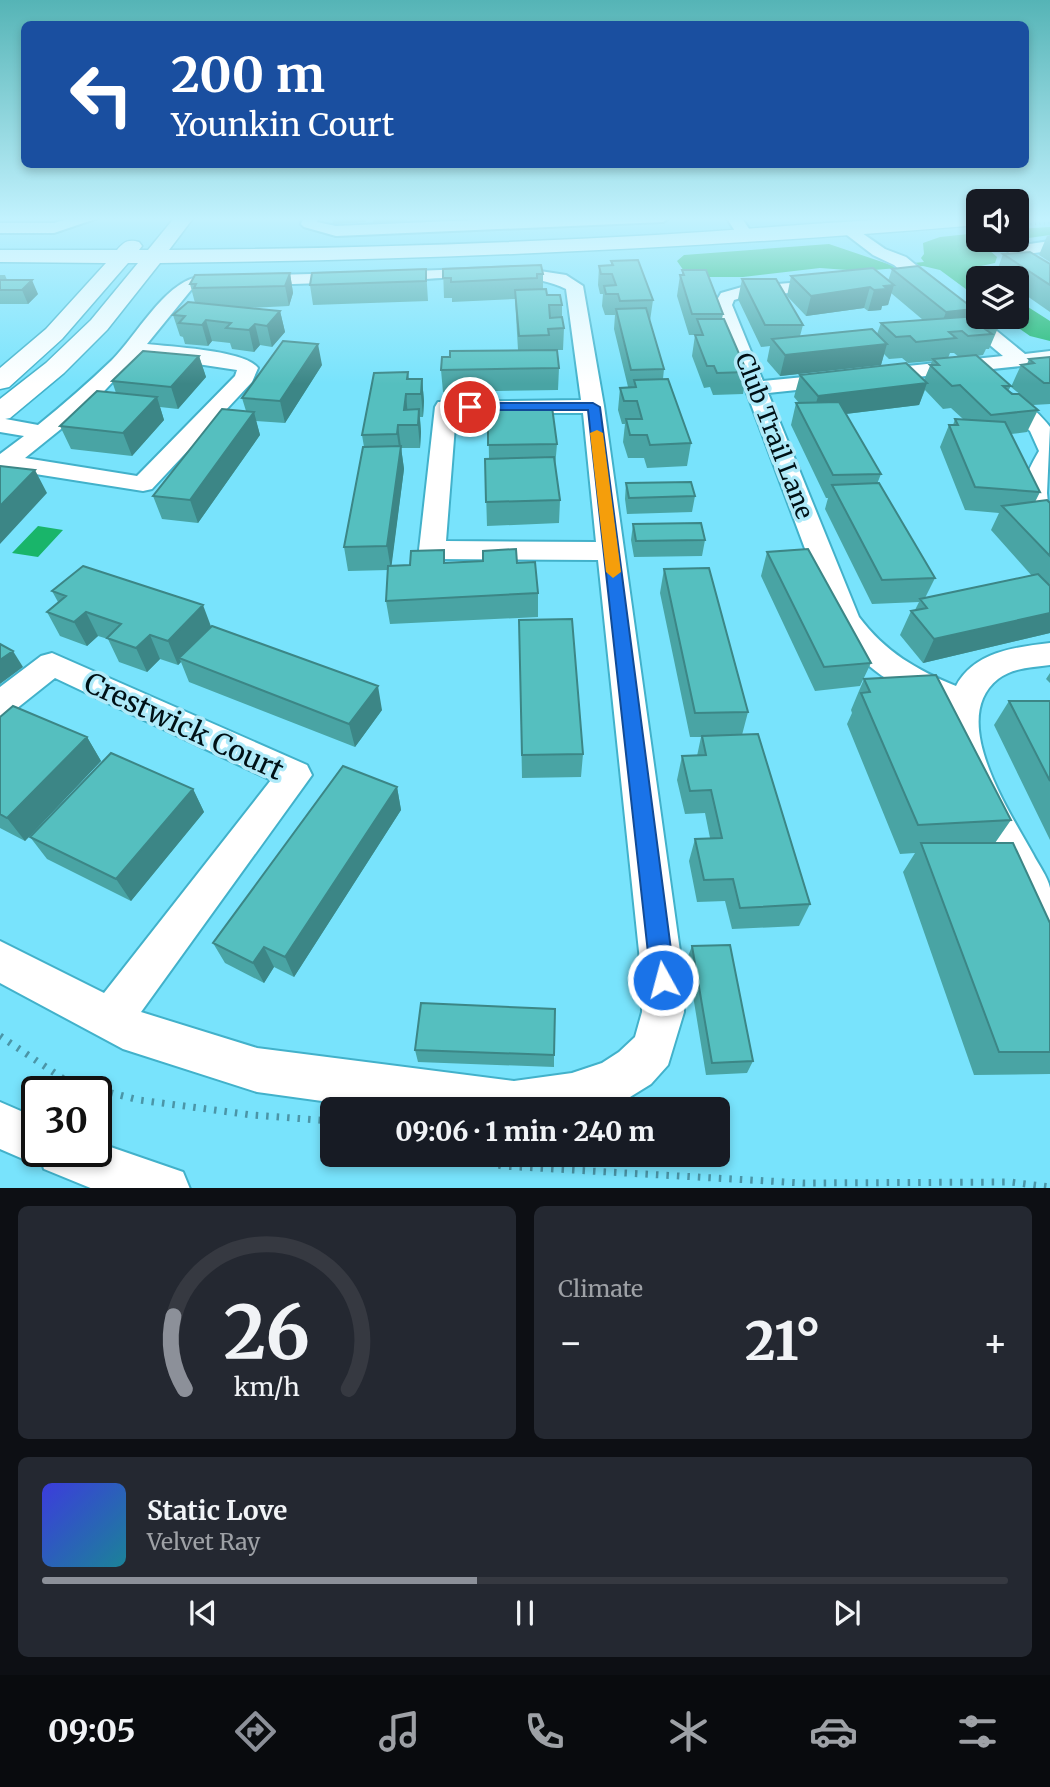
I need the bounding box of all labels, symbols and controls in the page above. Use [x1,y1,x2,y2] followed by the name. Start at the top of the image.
[171,44,325,105] text: 200 m
[56,49,147,140] icon: left
[171,105,394,145] text: Younkin Court
[966,189,1029,329] map controls
[966,189,1029,252] button: sound
[966,266,1029,329] button: layers
[729,348,820,523] street label: Club Trail Lane
[440,377,500,437] pin
[451,388,489,426] icon: arrive
[78,664,290,788] street label: Crestwick Court
[626,943,700,1017] position arrow
[21,1076,112,1167] speed limit sign: 30
[395,1115,655,1148] text: 09:06 · 1 min · 240 m
[558,1274,643,1303] text: Climate
[224,1287,310,1379] text: 26
[745,1309,821,1374] text: 21°
[558,1319,583,1366] text: −
[983,1319,1008,1366] text: +
[234,1370,300,1402] text: km/h
[147,1494,287,1527] text: Static Love
[147,1527,260,1556] text: Velvet Ray
[184,1594,222,1632] icon: previous
[506,1594,544,1632] icon: pause
[828,1594,866,1632] icon: next
[231,1707,280,1756] icon: directions
[375,1707,424,1756] icon: music
[520,1707,569,1756] icon: phone
[664,1707,713,1756] icon: climate
[809,1707,858,1756] icon: car
[953,1707,1002,1756] icon: filters
[48,1711,135,1751] text: 09:05

